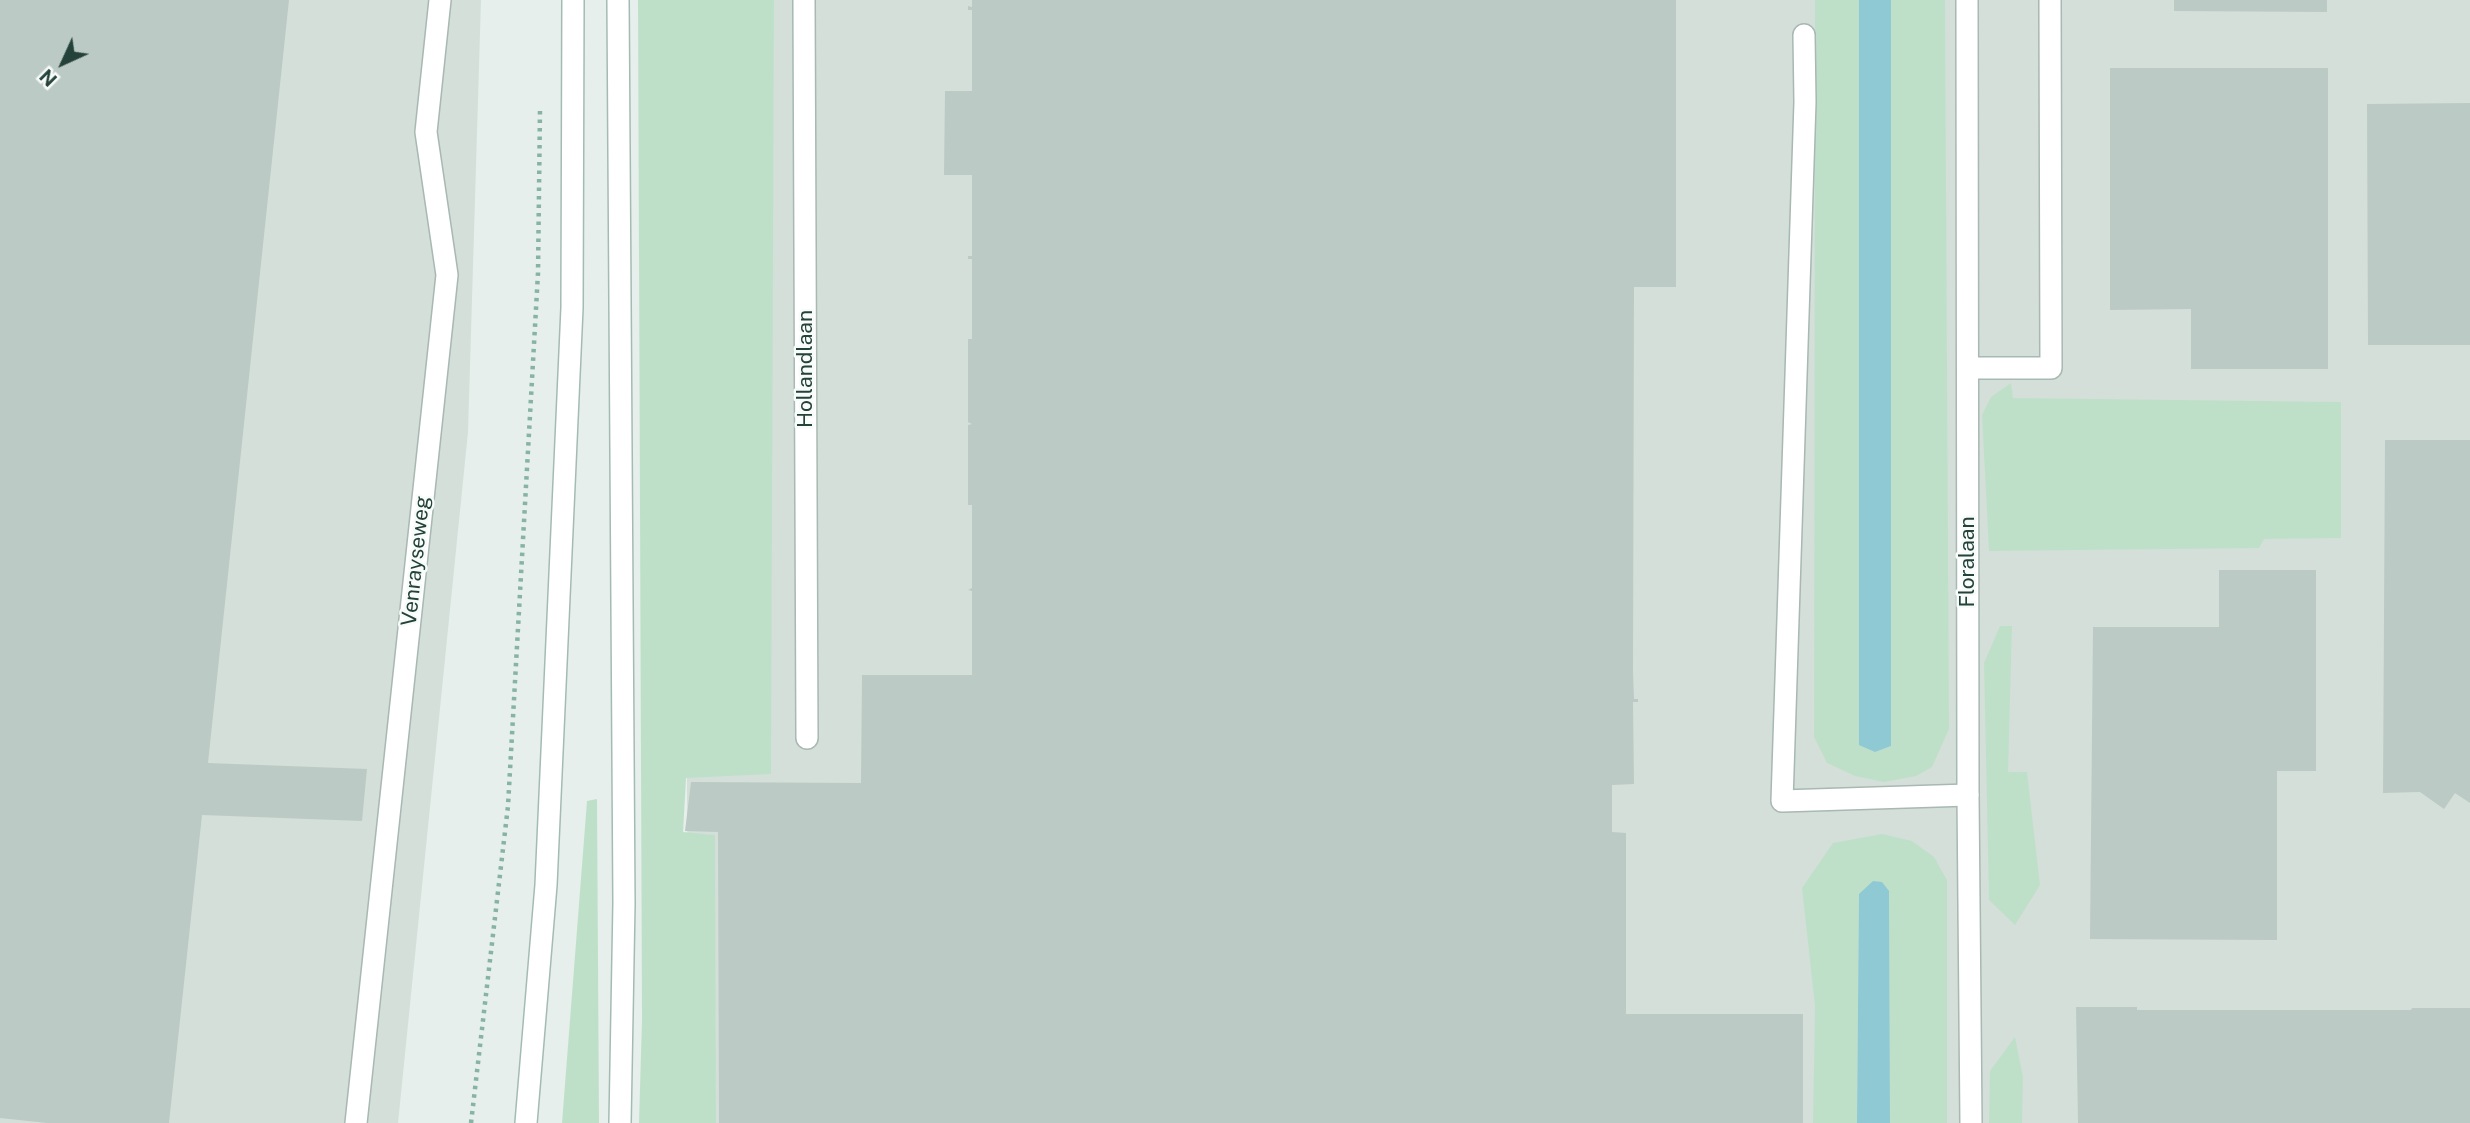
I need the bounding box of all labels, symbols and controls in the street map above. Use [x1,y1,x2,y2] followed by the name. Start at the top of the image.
[28,28,98,98] north arrow
[35,65,61,91] text: N
[793,310,819,428] street label: Hollandlaan
[397,495,435,627] street label: Venrayseweg
[1955,516,1981,608] street label: Floralaan

